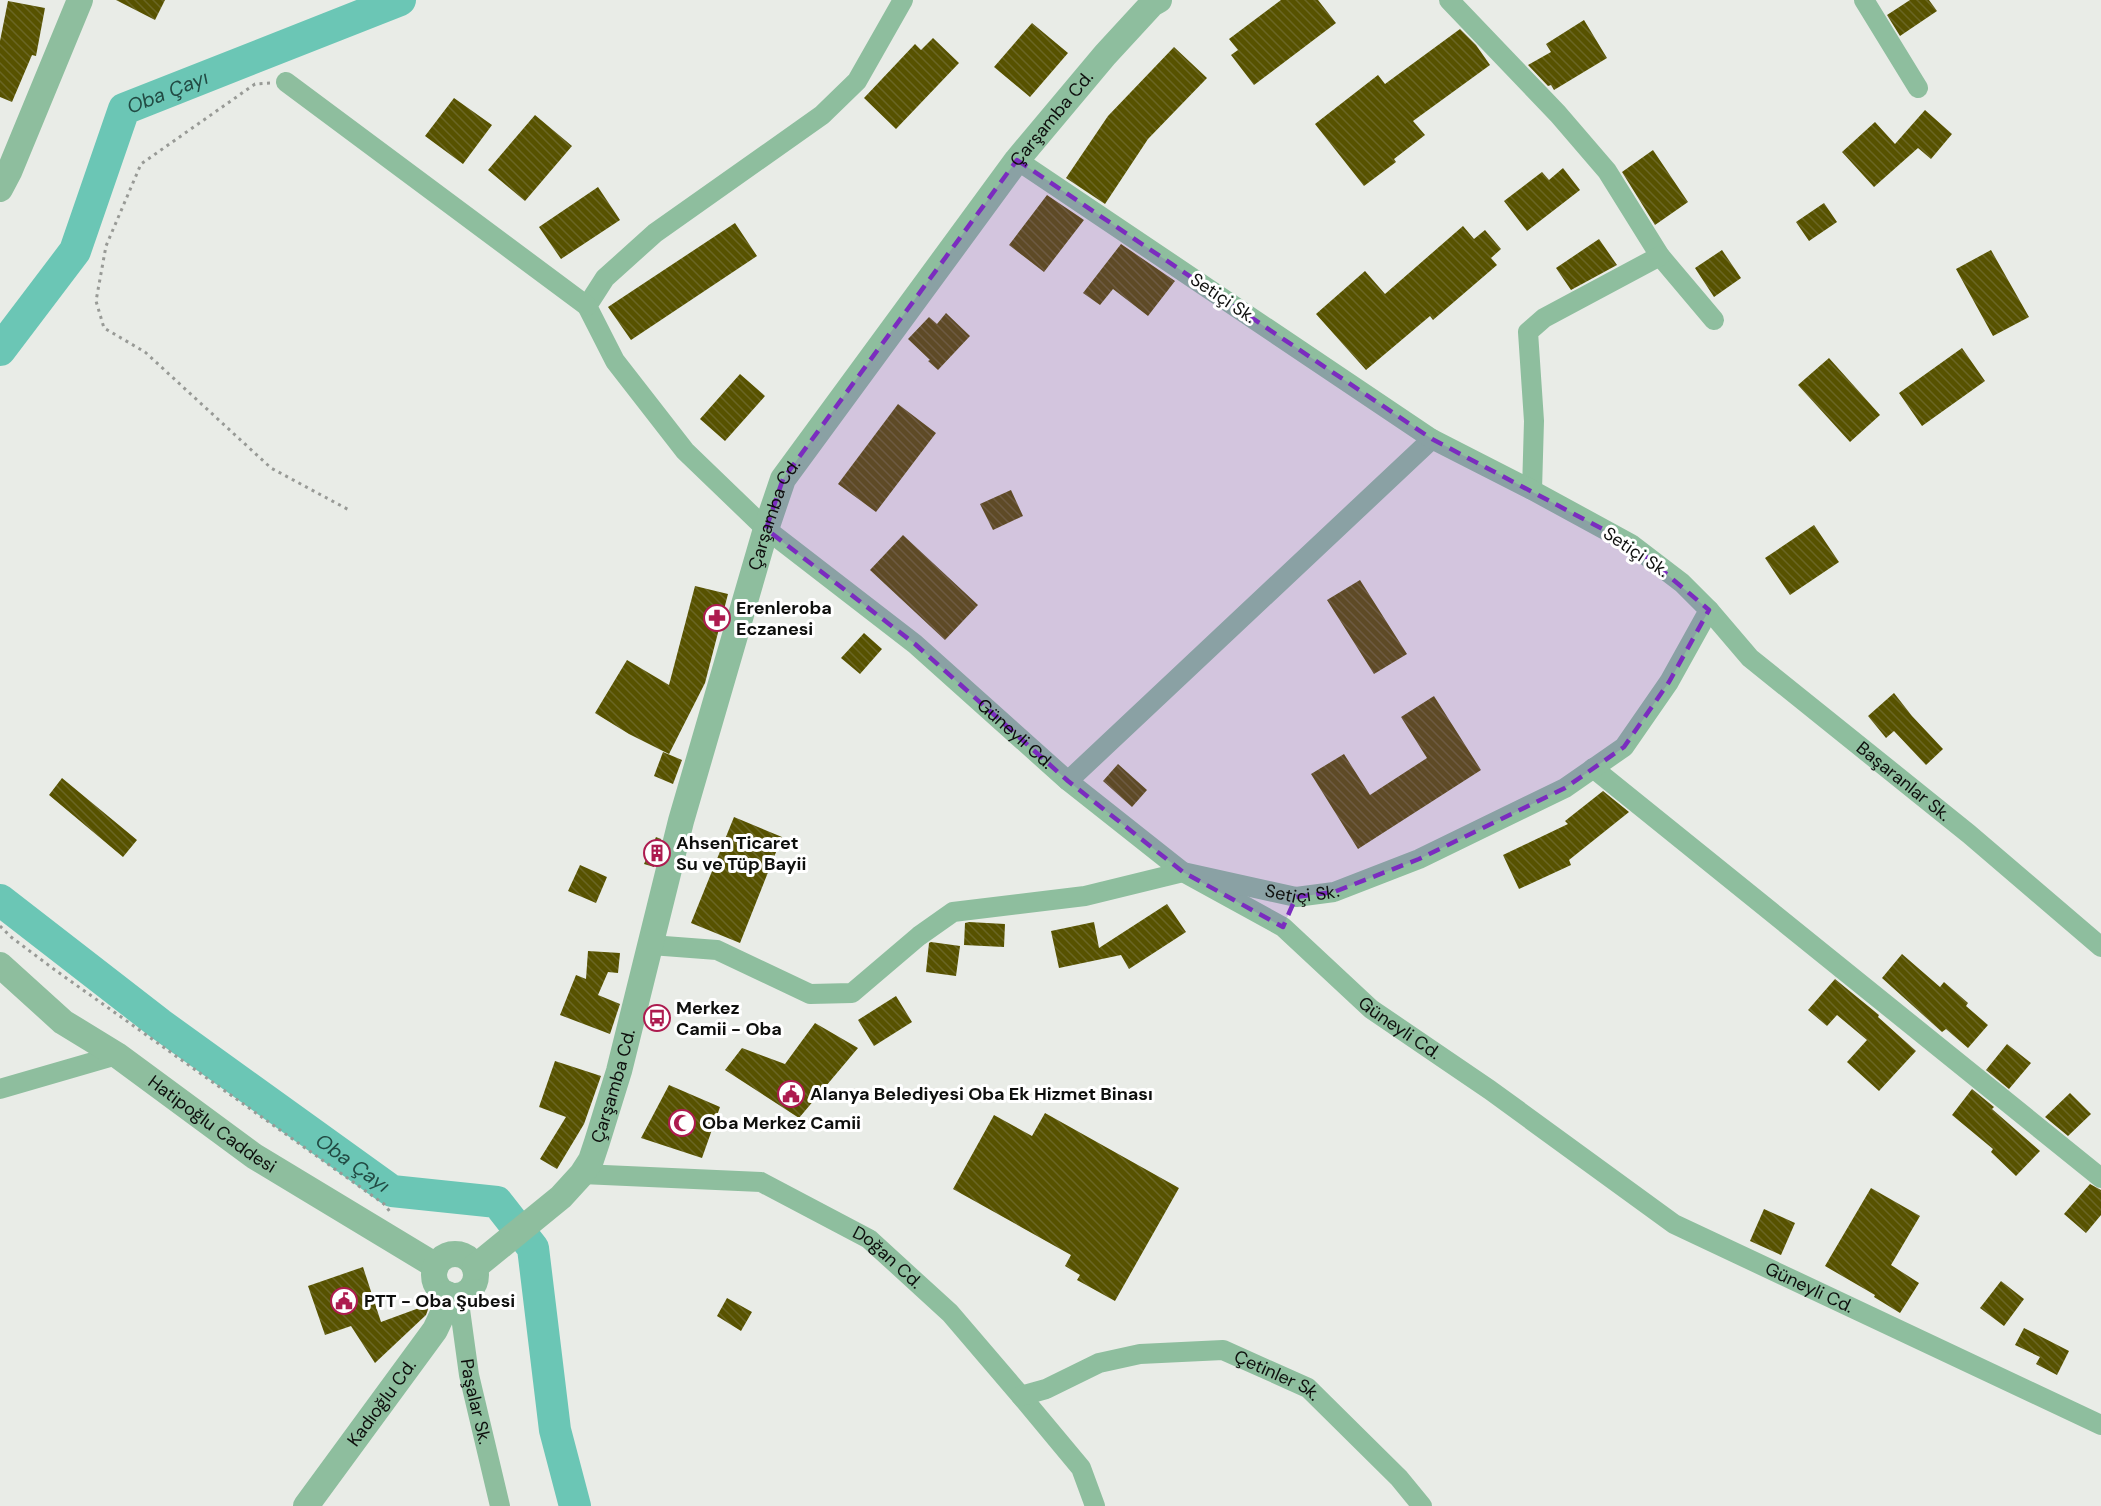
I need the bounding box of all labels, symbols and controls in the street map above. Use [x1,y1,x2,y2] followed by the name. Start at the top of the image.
[123,64,212,120] water label: Oba Çayı
[1005,66,1099,172] street label: Çarşamba Cd.
[1186,267,1260,329] street label: Setiçi Sk.
[743,454,806,573] street label: Çarşamba Cd.
[1599,521,1673,583] street label: Setiçi Sk.
[736,596,832,641] place label: Erenleroba Eczanesi
[702,603,732,633] pharmacy icon: Erenleroba Eczanesi
[972,693,1059,774] street label: Güneyli Cd.
[1851,736,1956,827] street label: Başaranlar Sk.
[676,831,806,876] place label: Ahsen Ticaret Su ve Tüp Bayii
[642,838,672,868] building icon: Ahsen Ticaret Su ve Tüp Bayii
[1263,878,1343,909] street label: Setiçi Sk.
[1353,991,1445,1065] street label: Güneyli Cd.
[676,996,782,1041] place label: Merkez Camii - Oba
[642,1003,672,1033] bus stop icon: Merkez Camii - Oba
[585,1026,641,1146] street label: Çarşamba Cd.
[143,1070,281,1179] street label: Hatipoğlu Caddesi
[776,1079,806,1109] public building icon: Alanya Belediyesi Oba Ek Hizmet Binası
[810,1082,1153,1106] place label: Alanya Belediyesi Oba Ek Hizmet Binası
[667,1108,697,1138] mosque icon: Oba Merkez Camii
[702,1111,861,1135] place label: Oba Merkez Camii
[311,1127,395,1198] water label: Oba Çayı
[848,1220,928,1294] street label: Doğan Cd.
[1761,1257,1858,1319] street label: Güneyli Cd.
[329,1286,359,1316] public building icon: PTT - Oba Şubesi
[364,1289,515,1313] place label: PTT - Oba Şubesi
[1230,1344,1326,1406] street label: Çetinler Sk.
[342,1354,422,1451] street label: Kadıoğlu Cd.
[455,1357,497,1447] street label: Paşalar Sk.

